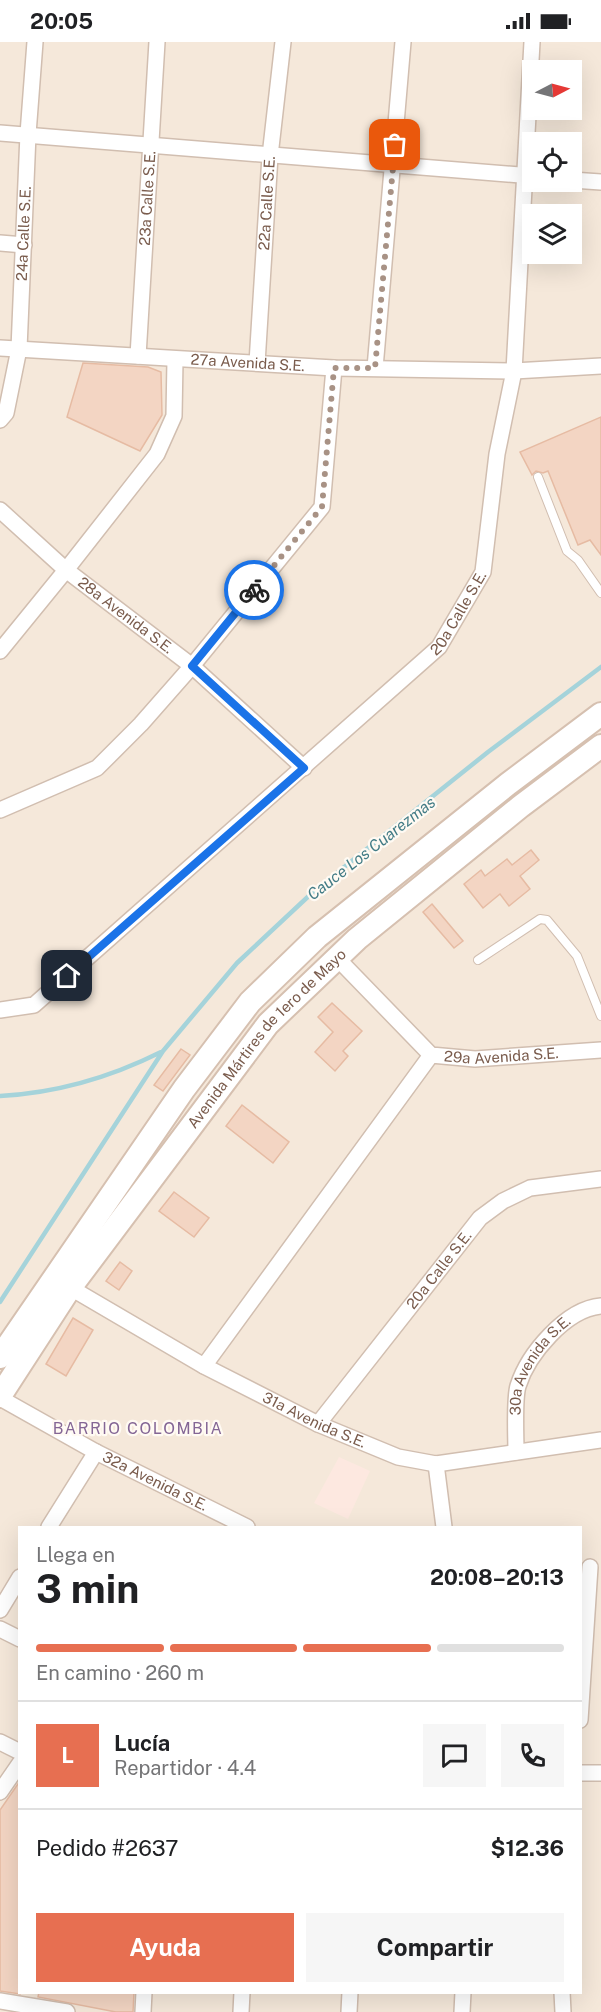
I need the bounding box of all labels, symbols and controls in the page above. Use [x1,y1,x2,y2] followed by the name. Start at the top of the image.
[30,8,93,34] text: 20:05
[522,60,582,120] north arrow
[522,60,582,264] map controls
[369,119,420,170] pin
[378,128,411,161] icon: bag
[522,132,582,192] button: locate
[136,150,158,246] street label: 23a Calle S.E.
[255,156,278,251] street label: 22a Calle S.E.
[13,186,34,281] street label: 24a Calle S.E.
[522,204,582,264] button: layers
[190,350,305,374] street label: 27a Avenida S.E.
[224,560,284,620] courier
[427,568,490,658] street label: 20a Calle S.E.
[75,573,177,657] street label: 28a Avenida S.E.
[238,574,271,607] icon: bike
[304,792,439,904] water label: Cauce Los Cuarezmas
[184,945,349,1131] street label: Avenida Mártires de 1ero de Mayo
[41,950,92,1001] pin
[50,959,83,992] icon: home
[443,1044,559,1067] street label: 29a Avenida S.E.
[403,1227,475,1312] street label: 20a Calle S.E.
[506,1312,574,1416] street label: 30a Avenida S.E.
[260,1388,368,1451] street label: 31a Avenida S.E.
[53,1419,223,1438] district label: BARRIO COLOMBIA
[100,1448,210,1514] street label: 32a Avenida S.E.
[36,1543,115,1567] text: Llega en
[430,1564,564,1590] text: 20:08–20:13
[36,1566,139,1612] text: 3 min
[36,1661,204,1685] text: En camino · 260 m
[423,1724,486,1787] button: chat
[501,1724,564,1787] button: phone
[114,1730,170,1756] text: Lucía
[61,1742,74,1768] text: L
[114,1756,256,1780] text: Repartidor · 4.4
[36,1835,178,1861] text: Pedido #2637
[491,1835,564,1861] text: $12.36
[36,1913,294,1982] button: Ayuda
[306,1913,564,1982] button: Compartir

